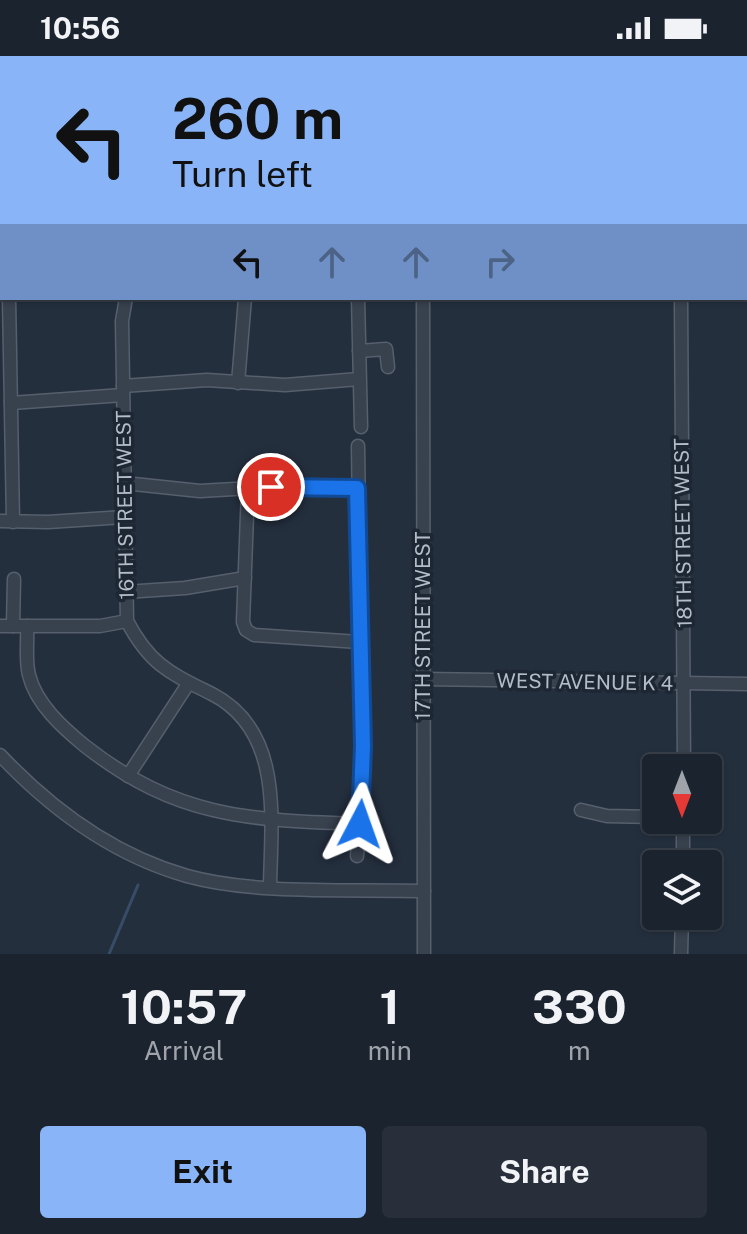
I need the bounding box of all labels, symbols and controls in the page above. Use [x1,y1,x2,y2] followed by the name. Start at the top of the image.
[40,10,120,46] text: 10:56
[172,86,343,152] text: 260 m
[40,88,144,192] icon: left
[172,153,313,195] text: Turn left
[226,240,270,284] icon: left
[310,240,354,284] icon: ahead
[394,240,438,284] icon: ahead
[478,240,522,284] icon: right
[111,410,139,600] street label: 16TH STREET WEST
[669,438,697,628] street label: 18TH STREET WEST
[237,453,305,521] pin
[249,465,293,509] icon: arrive
[411,532,435,720] street label: 17TH STREET WEST
[497,668,673,696] street label: WEST AVENUE K 4
[642,754,722,834] north arrow
[642,754,722,930] map controls
[318,782,402,866] position arrow
[642,850,722,930] button: layers
[120,978,247,1035] text: 10:57
[379,978,400,1035] text: 1
[532,978,627,1035] text: 330
[144,1035,224,1066] text: Arrival
[368,1035,412,1066] text: min
[568,1035,591,1066] text: m
[40,1126,366,1218] button: Exit
[382,1126,707,1218] button: Share

